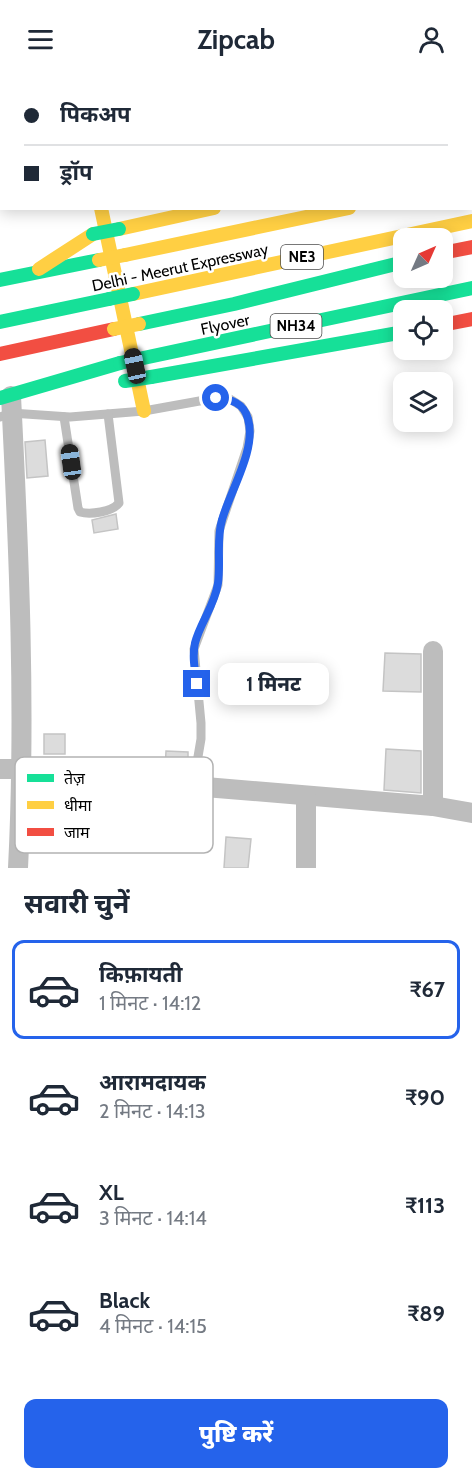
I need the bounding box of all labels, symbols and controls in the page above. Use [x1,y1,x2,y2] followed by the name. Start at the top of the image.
[24,23,57,56] icon: menu
[197,23,275,56] text: Zipcab
[415,23,448,56] icon: person
[60,101,131,128] text: पिकअप
[60,159,93,186] text: ड्रॉप
[393,228,453,288] north arrow
[393,228,453,432] map controls
[90,240,270,295] street label: Delhi - Meerut Expressway
[281,245,323,269] road number: NE3
[393,300,453,360] button: locate
[199,310,252,339] street label: Flyover
[270,314,322,338] road number: NH34
[122,347,148,385] car
[393,372,453,432] button: layers
[202,384,229,411] route start
[60,443,82,481] car
[218,663,329,705] callout: 1 मिनट
[183,670,210,697] route end
[246,672,301,696] text: 1 मिनट
[15,757,213,853] legend
[64,769,86,788] text: तेज़
[64,796,93,815] text: धीमा
[64,823,90,842] text: जाम
[24,887,129,920] text: सवारी चुनें
[99,961,183,988] text: किफ़ायती
[27,963,81,1017] icon: car
[409,976,445,1003] text: ₹67
[99,991,201,1015] text: 1 मिनट · 14:12
[99,1069,206,1096] text: आरामदायक
[27,1071,81,1125] icon: car
[405,1084,445,1111] text: ₹90
[99,1099,206,1123] text: 2 मिनट · 14:13
[27,1179,81,1233] icon: car
[99,1179,124,1206] text: XL
[405,1192,445,1219] text: ₹113
[99,1206,207,1230] text: 3 मिनट · 14:14
[27,1287,81,1341] icon: car
[99,1287,150,1314] text: Black
[407,1300,445,1327] text: ₹89
[99,1314,207,1338] text: 4 मिनट · 14:15
[24,1399,448,1468] button: पुष्टि करें

